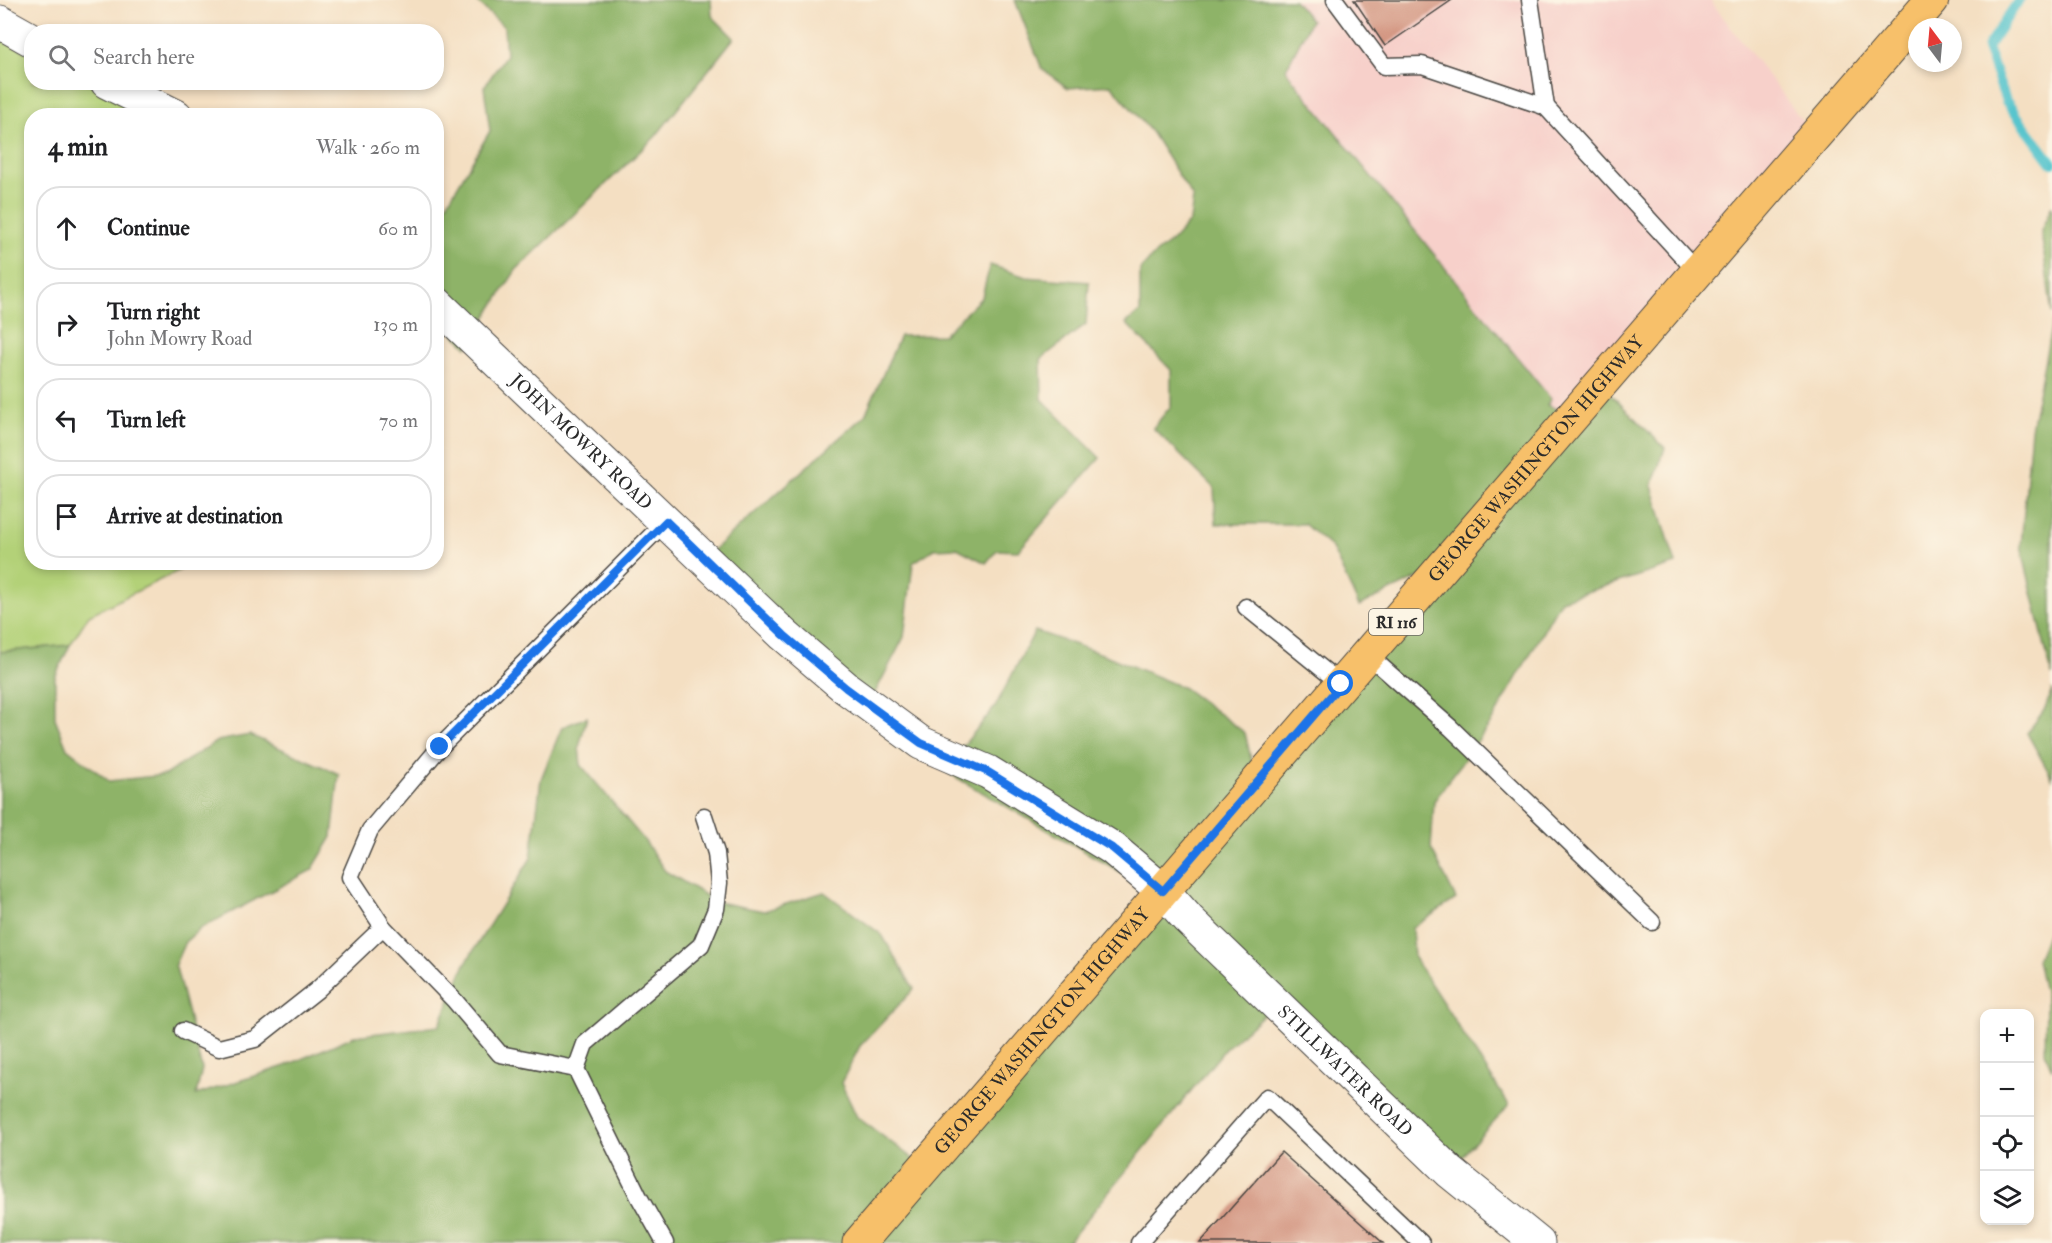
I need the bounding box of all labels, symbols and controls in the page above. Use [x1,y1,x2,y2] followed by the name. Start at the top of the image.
[1908,18,1962,72] north arrow
[24,24,444,90] search box
[45,41,78,74] icon: search
[93,43,195,71] text: Search here
[48,131,108,163] text: 4 min
[316,135,420,160] text: Walk · 260 m
[50,212,83,245] icon: ahead
[107,214,190,242] text: Continue
[378,216,418,241] text: 60 m
[107,298,200,326] text: Turn right
[50,308,83,341] icon: right
[373,312,418,337] text: 130 m
[107,326,252,351] text: John Mowry Road
[1423,330,1650,587] street label: GEORGE WASHINGTON HIGHWAY
[505,368,657,515] street label: JOHN MOWRY ROAD
[50,404,83,437] icon: left
[107,406,186,434] text: Turn left
[379,408,418,433] text: 70 m
[50,500,83,533] icon: arrive
[107,502,283,530] text: Arrive at destination
[1369,609,1423,635] road number: RI 116
[1327,670,1353,696] route start
[426,733,452,759] route end
[929,903,1156,1160] street label: GEORGE WASHINGTON HIGHWAY
[1272,1001,1417,1142] street label: STILLWATER ROAD
[1980,1009,2034,1225] map controls
[1980,1009,2034,1063] button: +
[1980,1063,2034,1117] button: −
[1980,1117,2034,1171] button: locate
[1980,1171,2034,1225] button: layers

